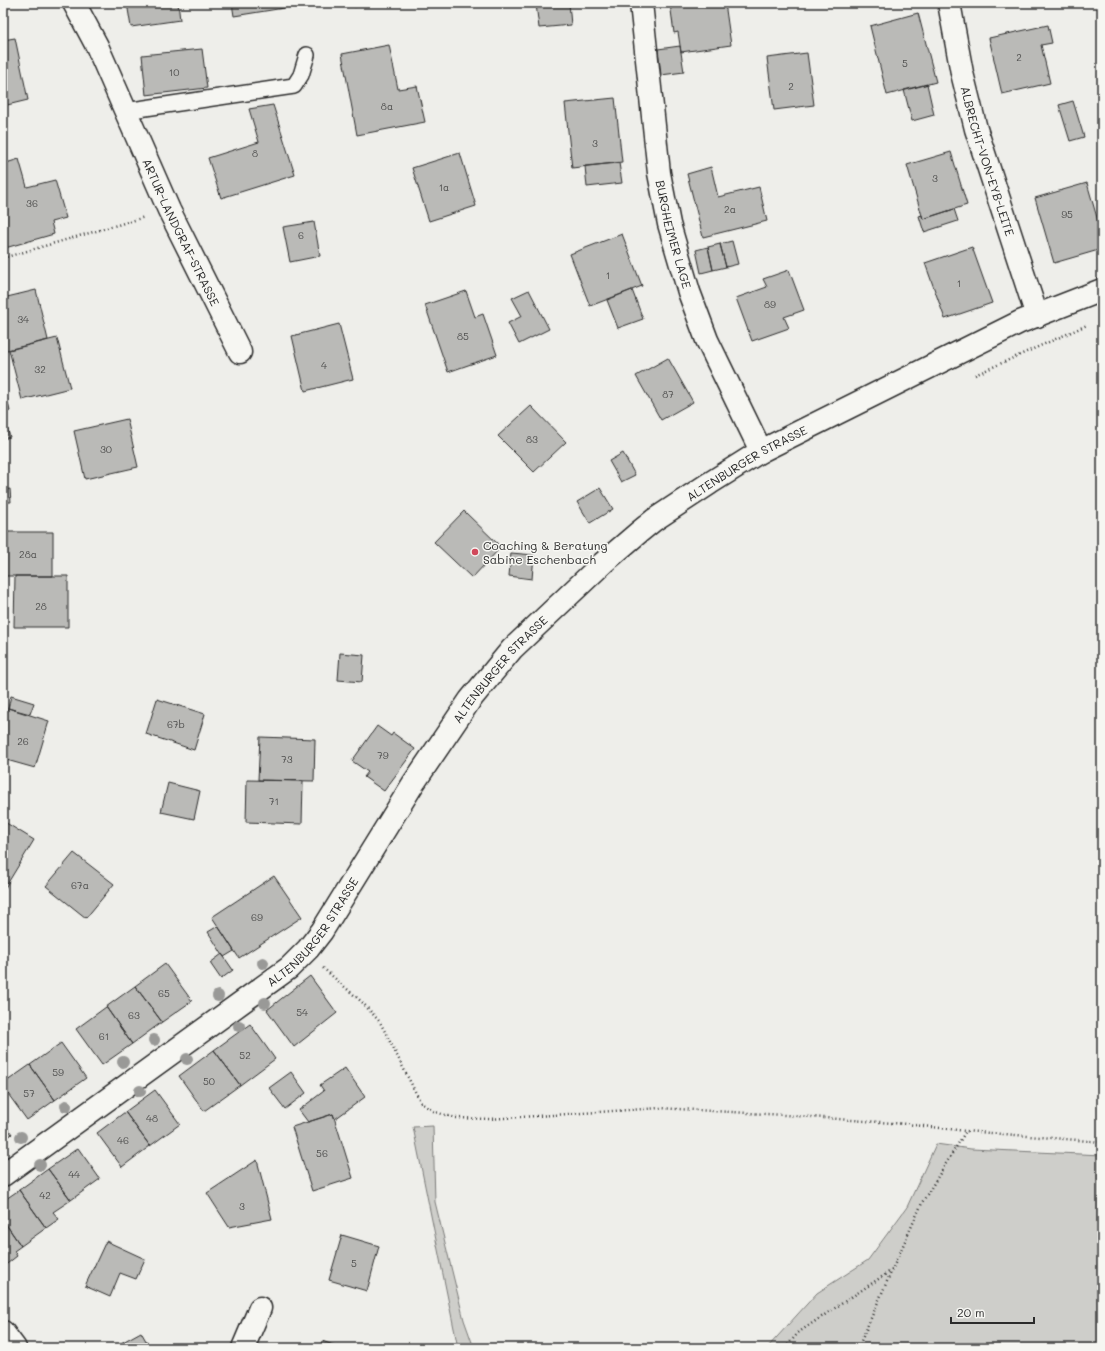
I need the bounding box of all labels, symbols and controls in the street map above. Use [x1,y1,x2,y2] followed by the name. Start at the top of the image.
[1016,50,1022,64] house number: 2
[902,56,908,70] house number: 5
[169,65,179,79] house number: 10
[788,79,794,93] house number: 2
[958,84,1018,238] street label: ALBRECHT-VON-EYB-LEITE
[381,99,393,113] house number: 8a
[592,136,598,150] house number: 3
[252,146,258,160] house number: 8
[139,156,224,309] street label: ARTUR-LANDGRAF-STRASSE
[932,171,938,185] house number: 3
[653,179,696,290] street label: BURGHEIMER LAGE
[439,180,449,194] house number: 1a
[26,196,38,210] house number: 36
[724,202,736,216] house number: 2a
[1061,207,1073,221] house number: 95
[298,228,304,242] house number: 6
[606,268,610,282] house number: 1
[957,276,961,290] house number: 1
[764,297,776,311] house number: 89
[17,312,29,326] house number: 34
[457,329,469,343] house number: 85
[321,358,327,372] house number: 4
[34,362,46,376] house number: 32
[662,387,674,401] house number: 87
[683,421,810,505] street label: ALTENBURGER STRASSE
[526,432,538,446] house number: 83
[100,442,112,456] house number: 30
[483,537,607,567] place label: Coaching & Beratung Sabine Eschenbach
[19,547,37,561] house number: 28a
[470,547,480,557] marker: Coaching & Beratung Sabine Eschenbach
[35,599,47,613] house number: 28
[449,612,551,726] street label: ALTENBURGER STRASSE
[167,717,185,731] house number: 67b
[17,734,29,748] house number: 26
[377,748,389,762] house number: 79
[281,752,293,766] house number: 73
[269,794,279,808] house number: 71
[263,874,361,990] street label: ALTENBURGER STRASSE
[71,878,89,892] house number: 67a
[251,910,263,924] house number: 69
[158,986,170,1000] house number: 65
[296,1005,308,1019] house number: 54
[128,1008,140,1022] house number: 63
[99,1029,109,1043] house number: 61
[239,1048,251,1062] house number: 52
[52,1065,64,1079] house number: 59
[203,1074,215,1088] house number: 50
[23,1086,35,1100] house number: 57
[146,1111,158,1125] house number: 48
[117,1133,129,1147] house number: 46
[316,1146,328,1160] house number: 56
[68,1167,80,1181] house number: 44
[39,1188,51,1202] house number: 42
[239,1199,245,1213] house number: 3
[351,1256,357,1270] house number: 5
[951,1299,1034,1325] scale bar
[957,1304,985,1320] text: 20 m

